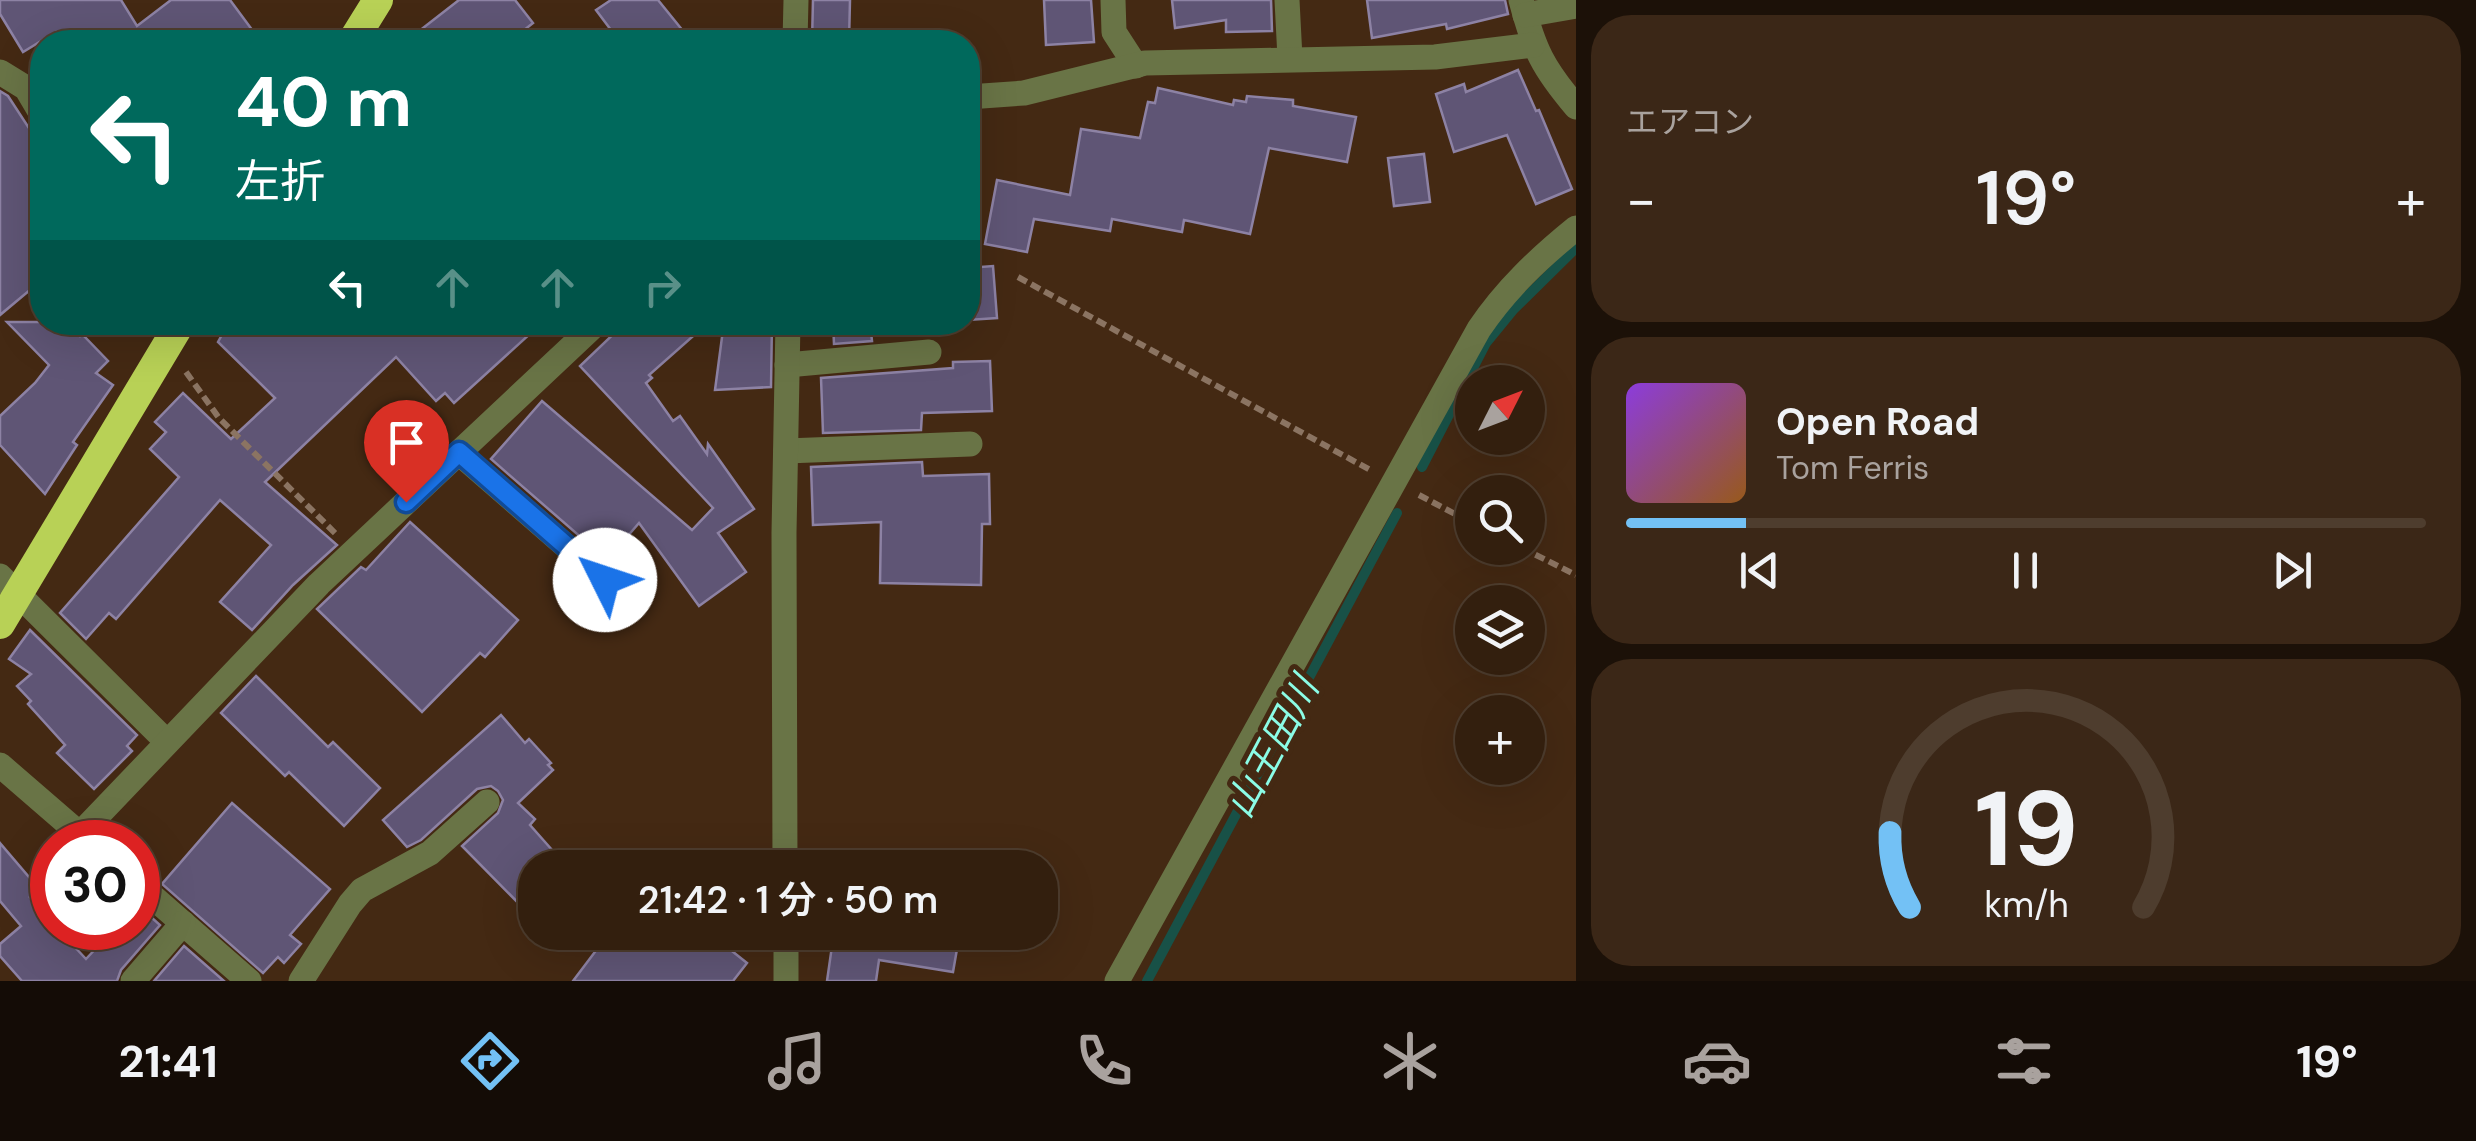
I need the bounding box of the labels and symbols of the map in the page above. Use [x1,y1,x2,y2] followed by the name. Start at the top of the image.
[1455,365,1545,455] north arrow
[364,400,449,503] pin
[553,528,657,632] position arrow
[1214,665,1332,826] water label: 山王田川
[30,820,160,950] speed limit sign: 30

